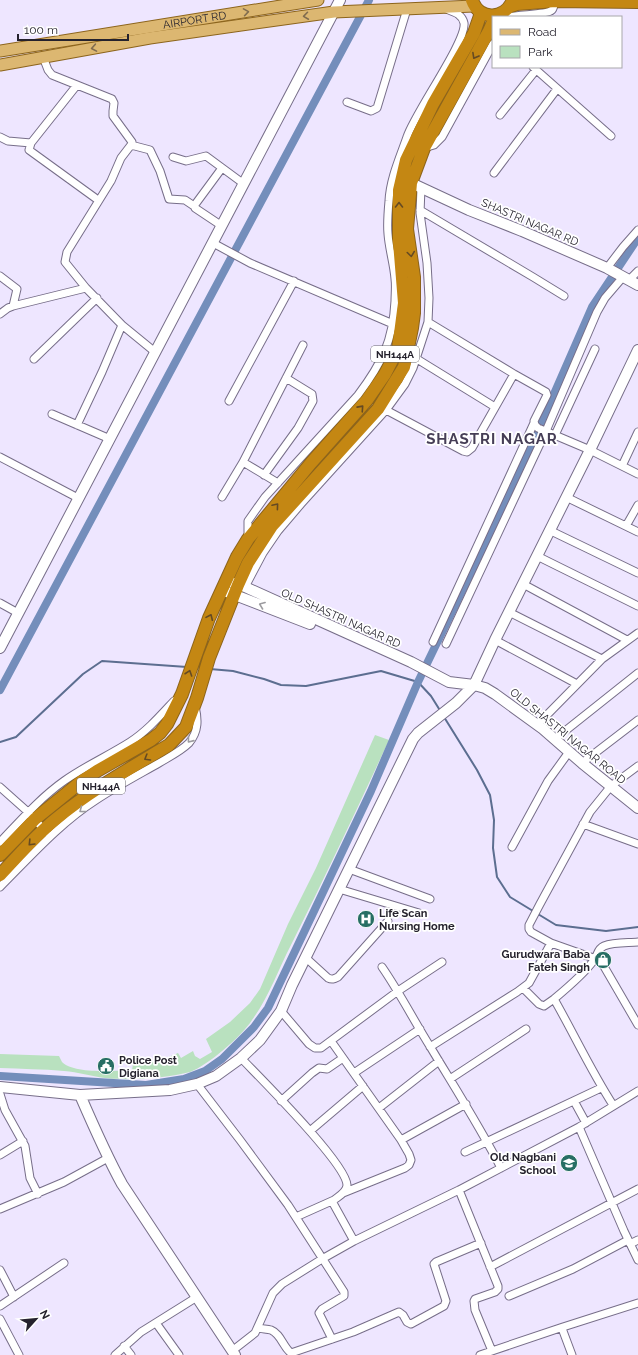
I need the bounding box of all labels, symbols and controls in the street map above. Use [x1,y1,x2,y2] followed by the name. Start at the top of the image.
[243,8,249,17] one-way arrow
[162,9,227,32] street label: AIRPORT RD
[303,11,309,20] one-way arrow
[18,16,128,42] scale bar
[492,16,622,68] legend
[24,23,58,37] text: 100 m
[528,25,557,39] text: Road
[91,43,97,51] one-way arrow
[528,45,553,59] text: Park
[472,52,479,59] one-way arrow
[479,196,580,249] street label: SHASTRI NAGAR RD
[395,202,403,208] one-way arrow
[406,251,415,257] one-way arrow
[371,346,419,362] road number: NH144A
[356,405,363,412] one-way arrow
[426,430,558,448] district label: SHASTRI NAGAR
[271,503,278,510] one-way arrow
[279,586,403,651] street label: OLD SHASTRI NAGAR RD
[259,601,266,609] one-way arrow
[205,613,213,621] one-way arrow
[184,670,192,677] one-way arrow
[507,686,628,787] street label: OLD SHASTRI NAGAR ROAD
[188,735,195,743] one-way arrow
[144,754,151,761] one-way arrow
[77,778,125,794] road number: NH144A
[79,805,86,812] one-way arrow
[28,838,36,846] one-way arrow
[379,907,455,933] place label: Life Scan Nursing Home
[356,909,376,929] hospital icon: Life Scan Nursing Home
[501,948,590,974] place label: Gurudwara Baba Fateh Singh
[593,950,613,970] shop icon: Gurudwara Baba Fateh Singh
[119,1054,178,1080] place label: Police Post Digiana
[96,1056,116,1076] public building icon: Police Post Digiana
[490,1151,557,1177] place label: Old Nagbani School
[559,1153,579,1173] school or university icon: Old Nagbani School
[16,1299,56,1339] north arrow
[37,1308,52,1321] text: N

